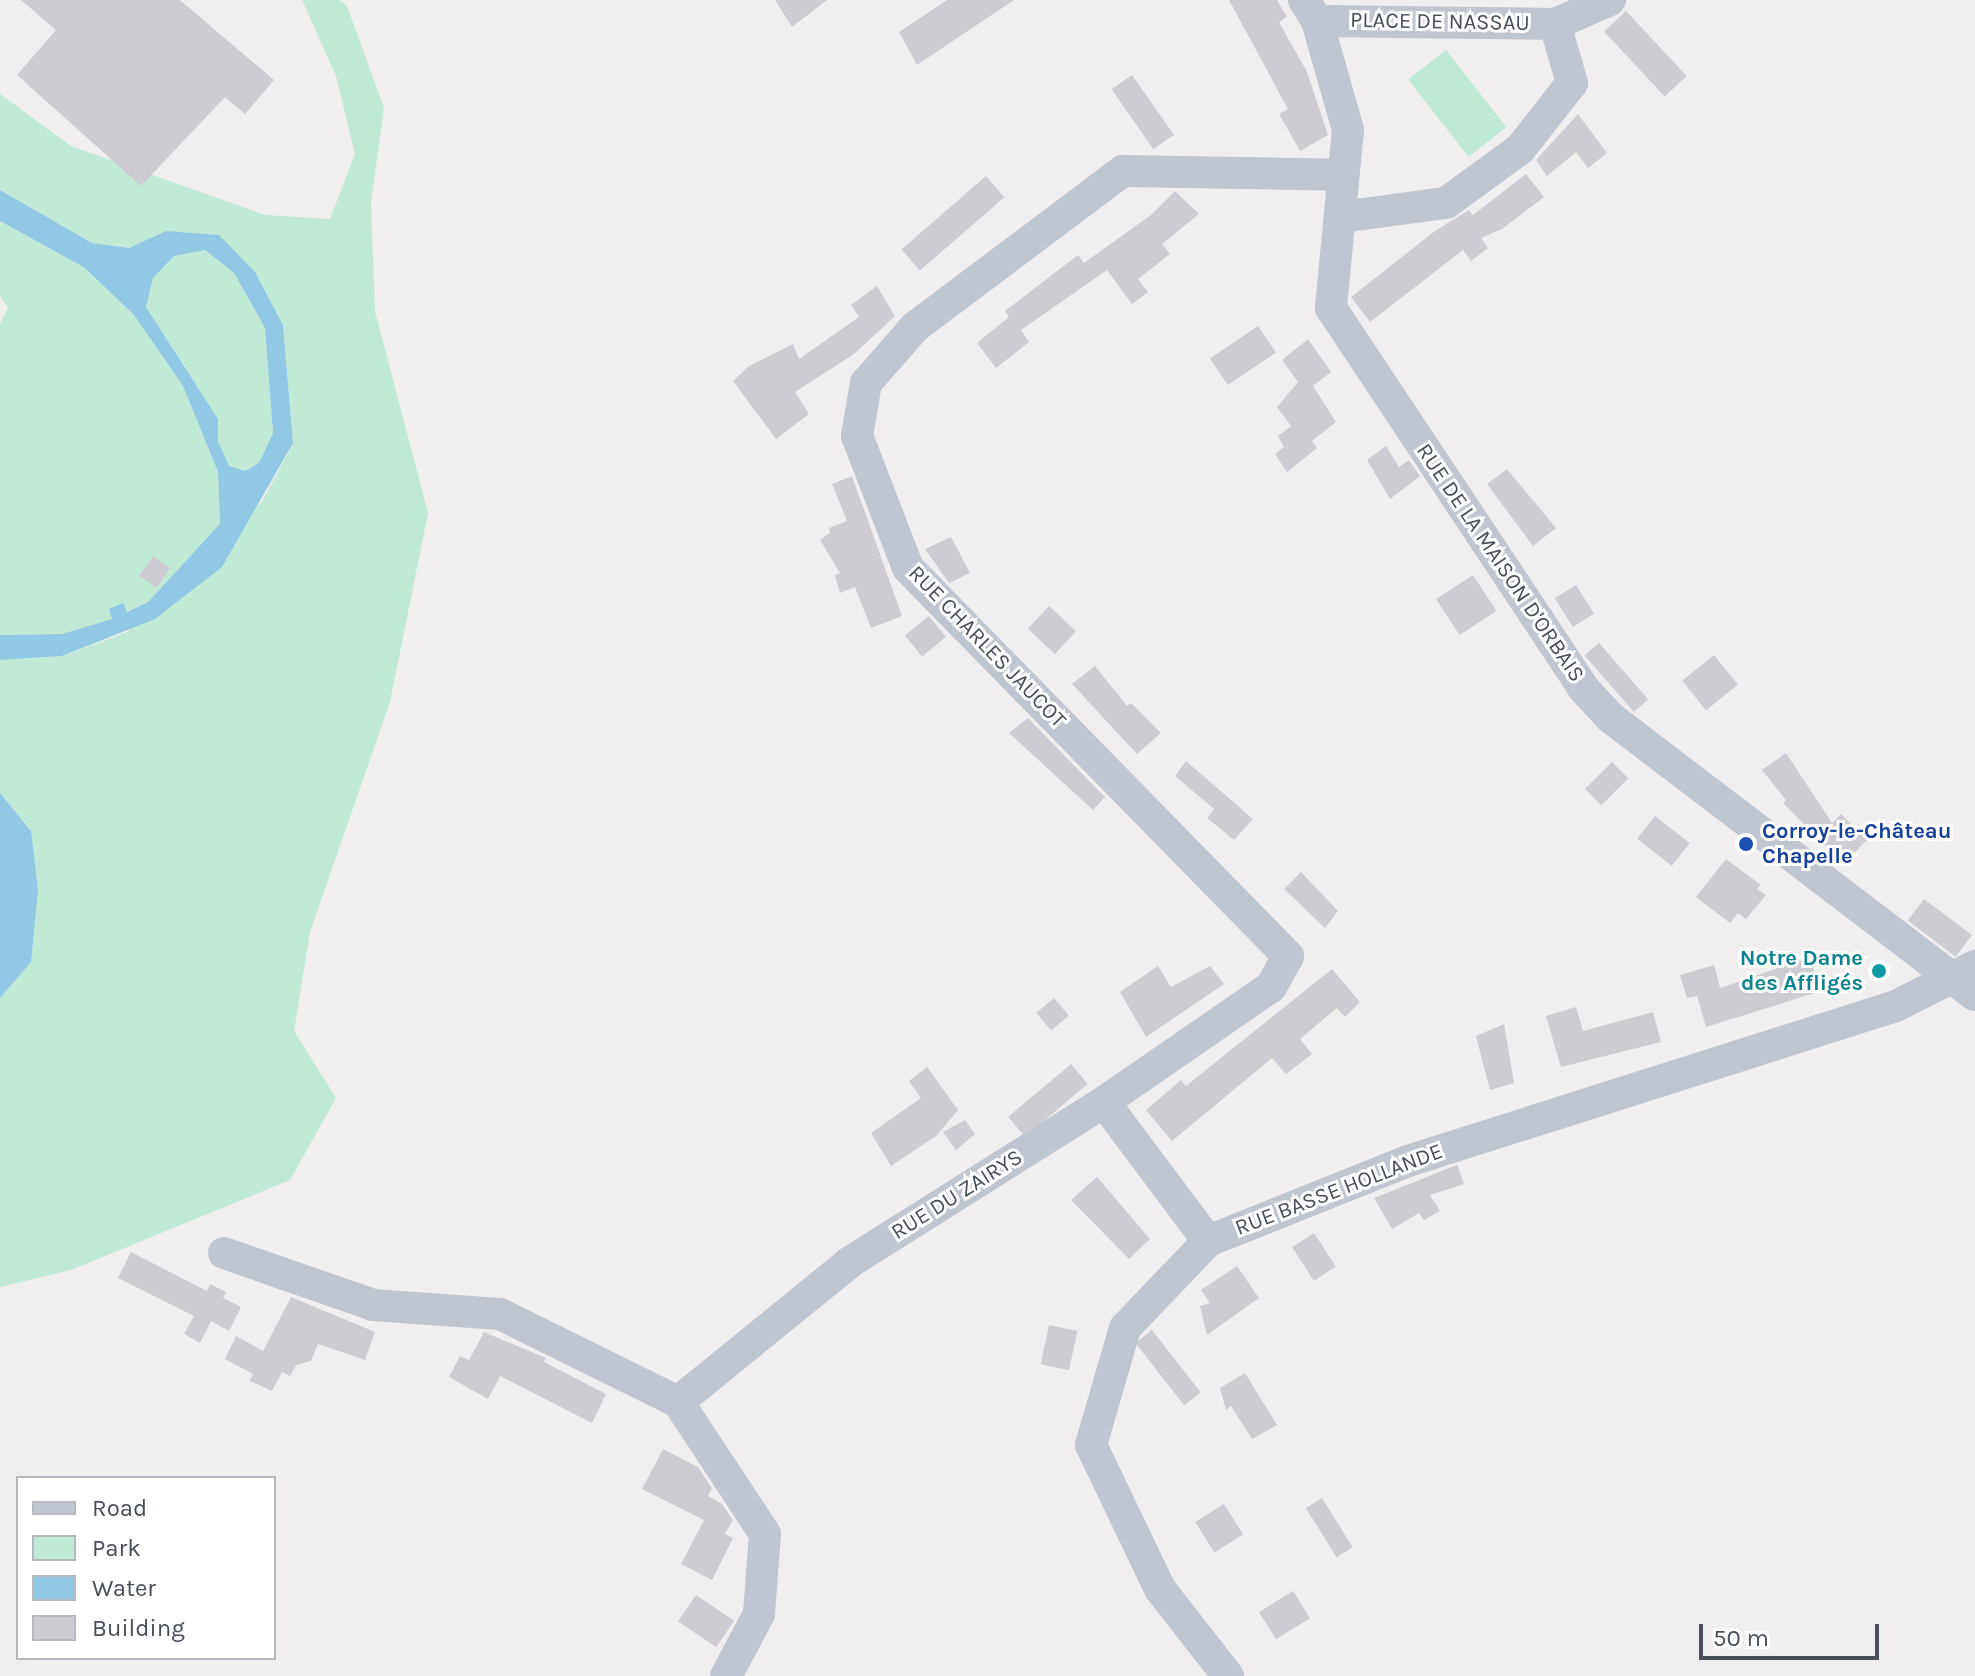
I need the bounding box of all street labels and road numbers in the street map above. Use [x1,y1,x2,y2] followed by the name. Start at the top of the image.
[1350,7,1530,37] street label: PLACE DE NASSAU
[1410,439,1590,687] street label: RUE DE LA MAISON D'ORBAIS
[903,560,1071,734] street label: RUE CHARLES JAUCOT
[1232,1138,1446,1242] street label: RUE BASSE HOLLANDE
[887,1144,1027,1246] street label: RUE DU ZAIRYS

